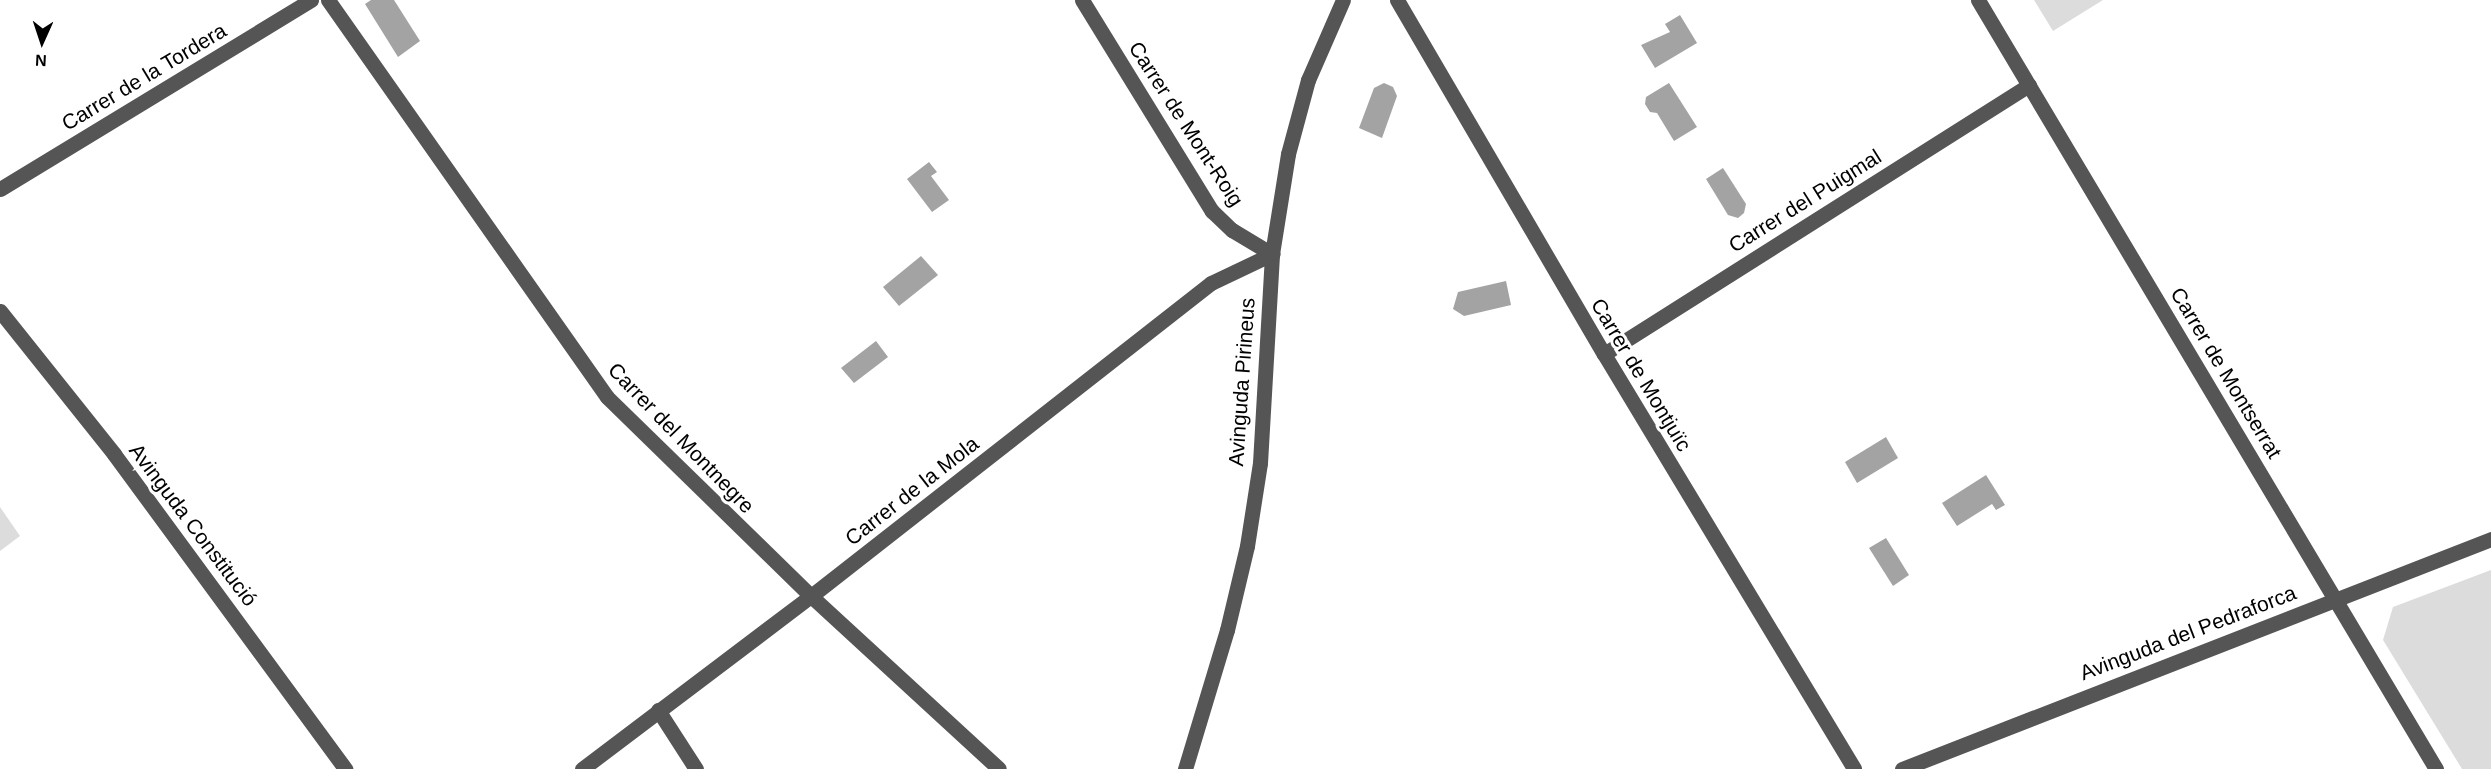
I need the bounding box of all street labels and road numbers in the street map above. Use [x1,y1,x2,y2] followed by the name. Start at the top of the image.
[57,18,231,136] street label: Carrer de la Tordera
[1123,37,1249,211] street label: Carrer de Mont-Roig
[1724,144,1886,258] street label: Carrer del Puigmal
[2165,283,2287,463] street label: Carrer de Montserrat
[1585,294,1697,456] street label: Carrer de Montjuïc
[1224,297,1260,467] street label: Avinguda Pirineus
[603,357,759,519] street label: Carrer del Montnegre
[840,431,984,551] street label: Carrer de la Mola
[124,439,262,611] street label: Avinguda Constitució
[2076,580,2300,686] street label: Avinguda del Pedraforca

